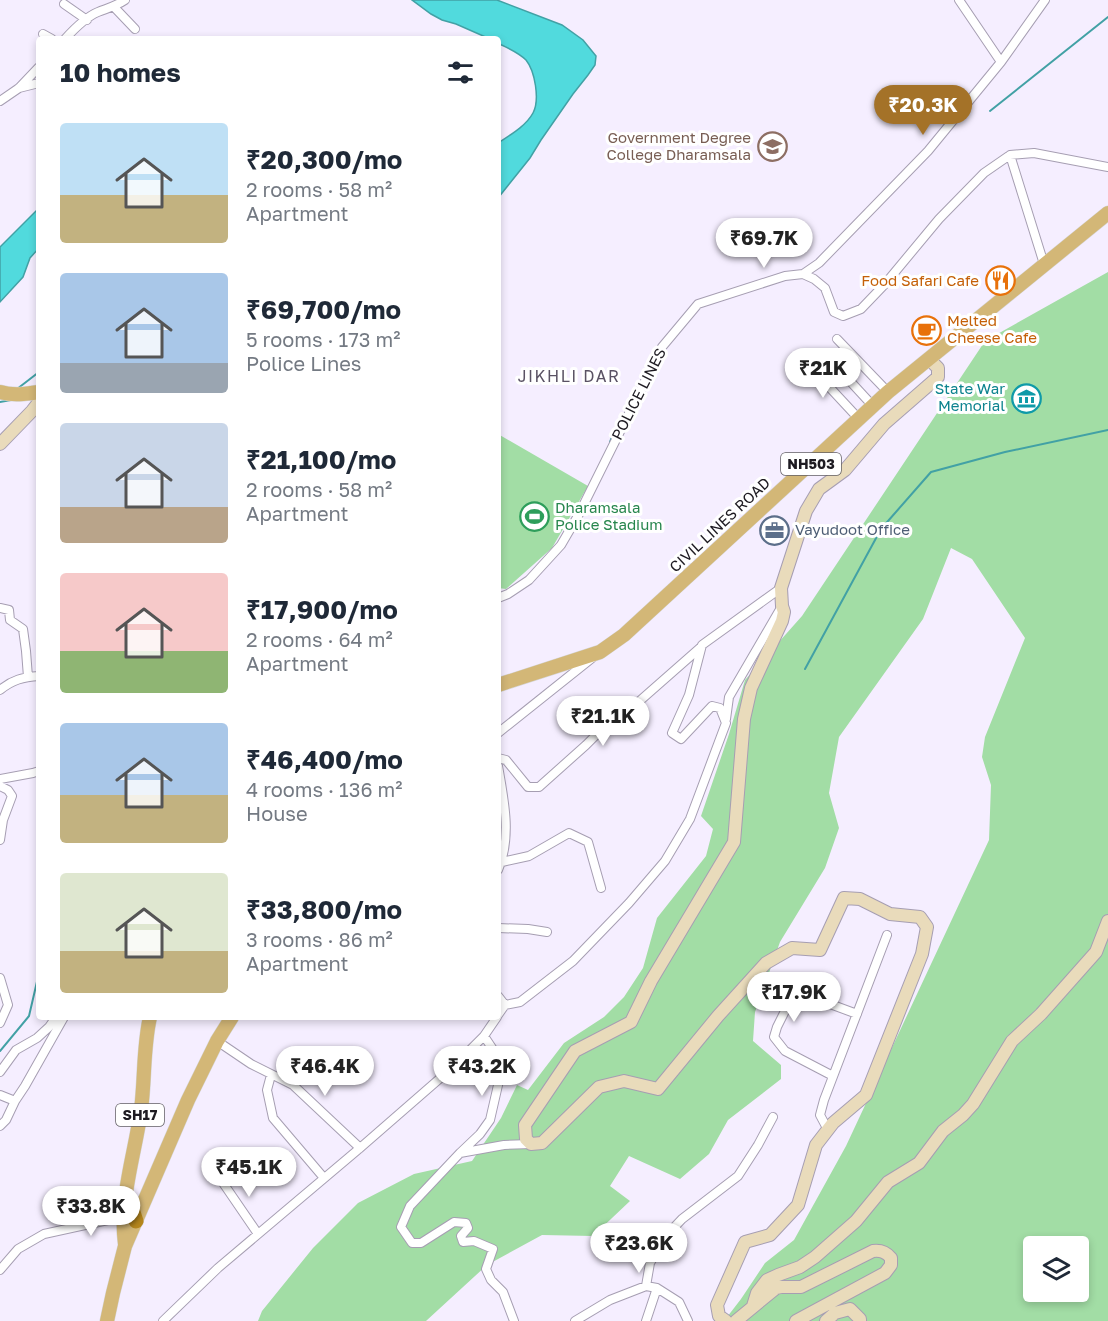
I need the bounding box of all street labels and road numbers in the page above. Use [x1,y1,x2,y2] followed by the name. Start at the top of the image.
[607,345,669,442] street label: POLICE LINES
[781,453,841,475] road number: NH503
[665,473,773,575] street label: CIVIL LINES ROAD
[116,1104,164,1126] road number: SH17

